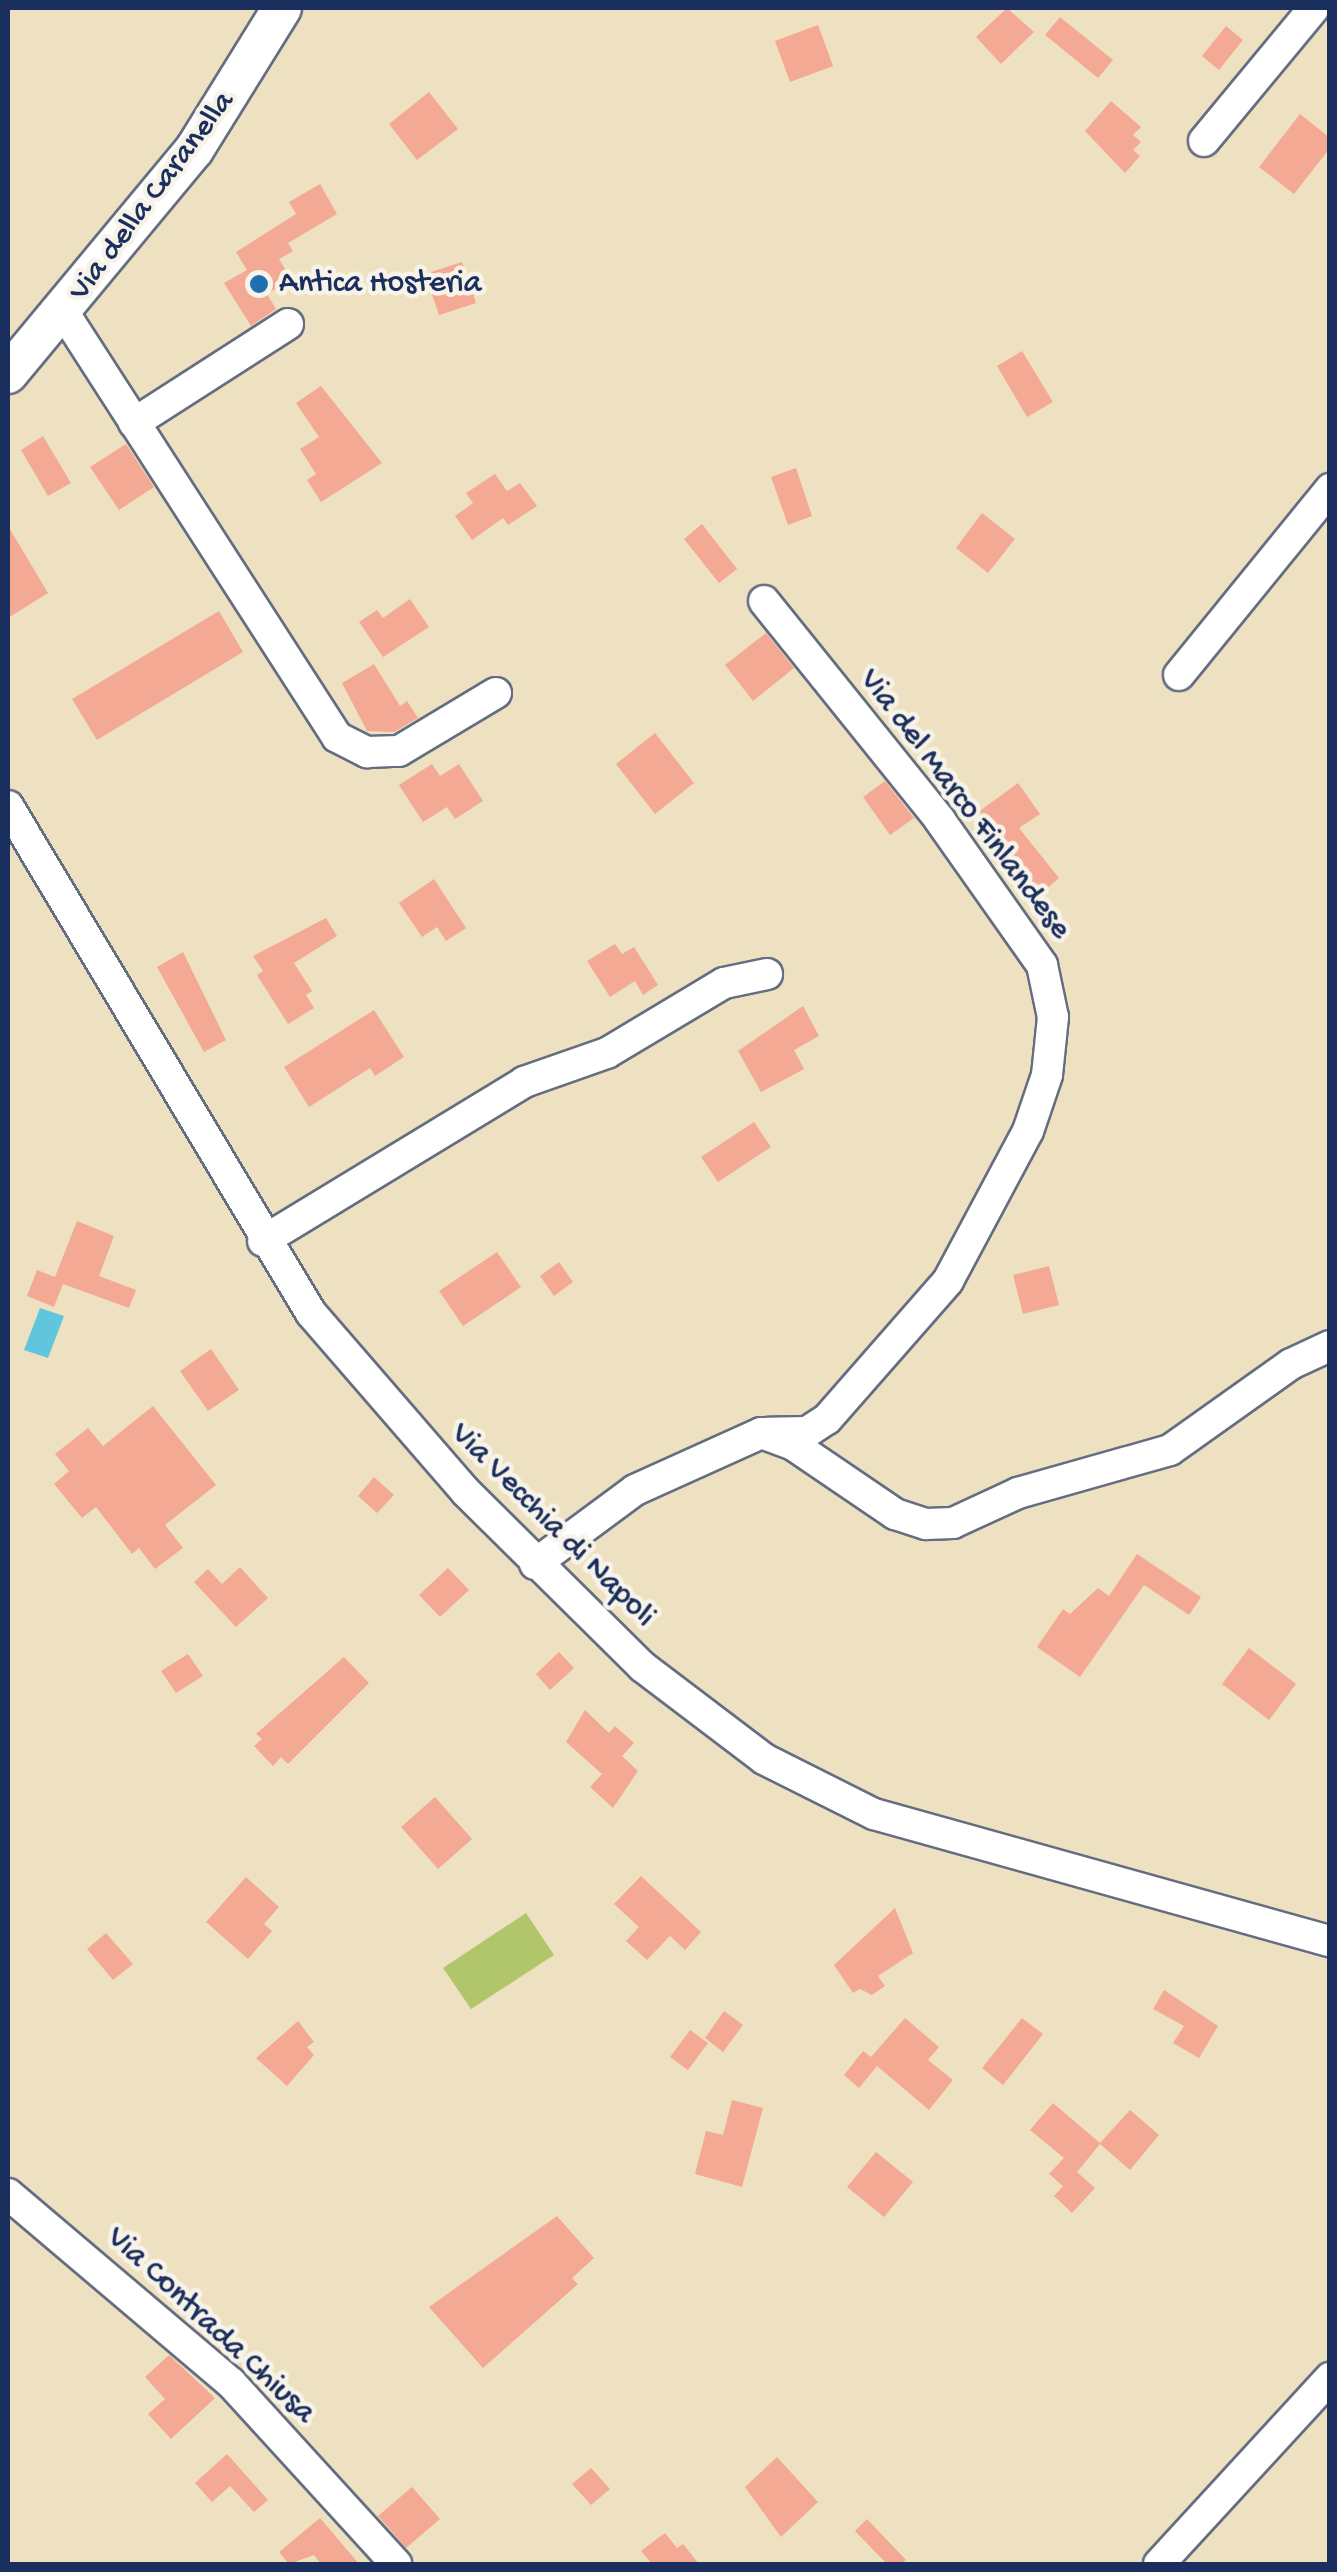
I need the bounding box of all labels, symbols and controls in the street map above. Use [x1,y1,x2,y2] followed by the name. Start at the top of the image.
[62,85,244,309] street label: Via della Caranella
[279,265,482,303] place label: Antica Hosteria
[248,273,270,295] marker: Antica Hosteria
[850,662,1078,948] street label: Via del Marco Finlandese
[442,1416,662,1636] street label: Via Vecchia di Napoli
[98,2219,322,2433] street label: Via Contrada Chiusa

